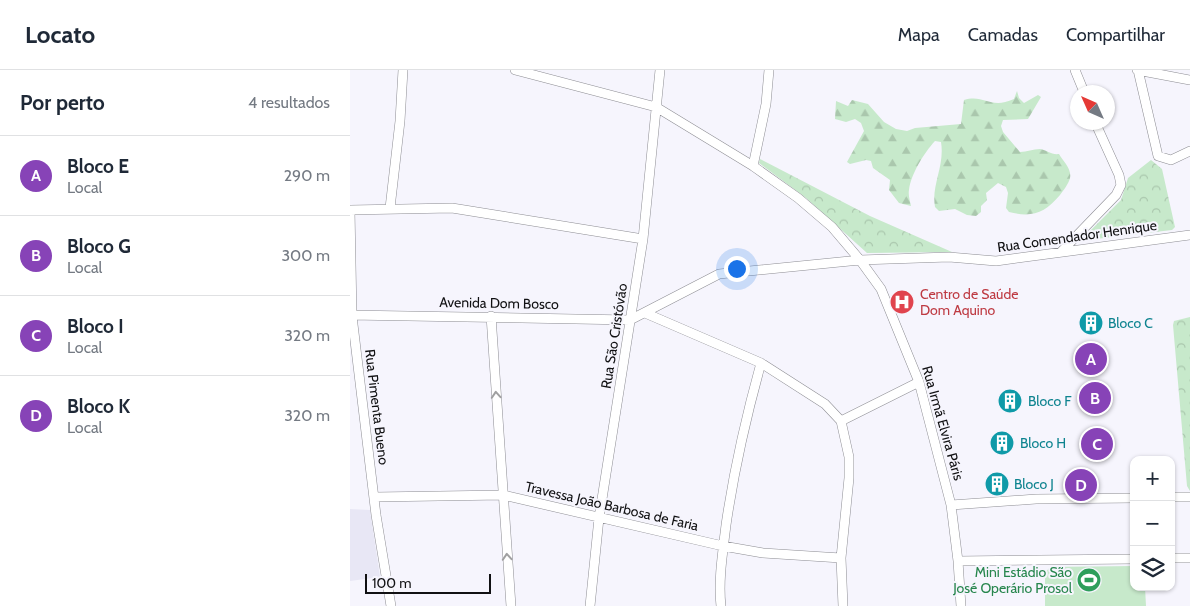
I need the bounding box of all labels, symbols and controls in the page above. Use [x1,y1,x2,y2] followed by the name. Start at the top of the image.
[25,20,95,49] text: Locato
[898,24,940,46] text: Mapa
[968,24,1038,46] text: Camadas
[1066,24,1165,46] text: Compartilhar
[1070,85,1115,130] north arrow
[20,90,105,115] text: Por perto
[248,93,330,112] text: 4 resultados
[67,155,129,178] text: Bloco E
[31,166,41,185] text: A
[284,166,330,185] text: 290 m
[67,178,102,197] text: Local
[996,216,1158,256] street label: Rua Comendador Henrique
[67,235,131,258] text: Bloco G
[31,246,41,265] text: B
[281,246,330,265] text: 300 m
[724,256,750,282] your location
[67,258,102,277] text: Local
[597,282,631,390] street label: Rua São Cristóvão
[920,285,1018,319] place label: Centro de Saúde Dom Aquino
[889,289,915,315] hospital icon: Centro de Saúde Dom Aquino
[439,293,559,313] street label: Avenida Dom Bosco
[1078,310,1104,336] building icon: Bloco C
[1108,314,1153,332] place label: Bloco C
[67,315,124,338] text: Bloco I
[31,326,41,345] text: C
[284,326,330,345] text: 320 m
[67,338,102,357] text: Local
[1075,340,1107,378] pin: A
[361,348,393,466] street label: Rua Pimenta Bueno
[918,364,968,482] street label: Rua Irmã Elvira Páris
[1079,379,1111,417] pin: B
[997,388,1023,414] building icon: Bloco F
[491,391,502,399] one-way arrow
[1028,392,1072,410] place label: Bloco F
[67,395,130,418] text: Bloco K
[30,406,42,425] text: D
[284,406,330,425] text: 320 m
[67,418,102,437] text: Local
[1081,425,1113,463] pin: C
[989,430,1015,456] building icon: Bloco H
[1020,434,1066,452] place label: Bloco H
[1130,456,1175,591] map controls
[1130,456,1175,501] button: +
[1065,466,1097,504] pin: D
[984,471,1010,497] building icon: Bloco J
[1014,475,1054,493] place label: Bloco J
[524,477,701,535] street label: Travessa João Barbosa de Faria
[1130,501,1175,546] button: −
[1130,546,1175,591] button: layers
[502,553,513,561] one-way arrow
[952,563,1073,597] place label: Mini Estádio São José Operário Prosol
[1076,567,1102,593] sports icon: Mini Estádio São José Operário Prosol
[365,571,491,594] scale bar
[372,574,412,592] text: 100 m

